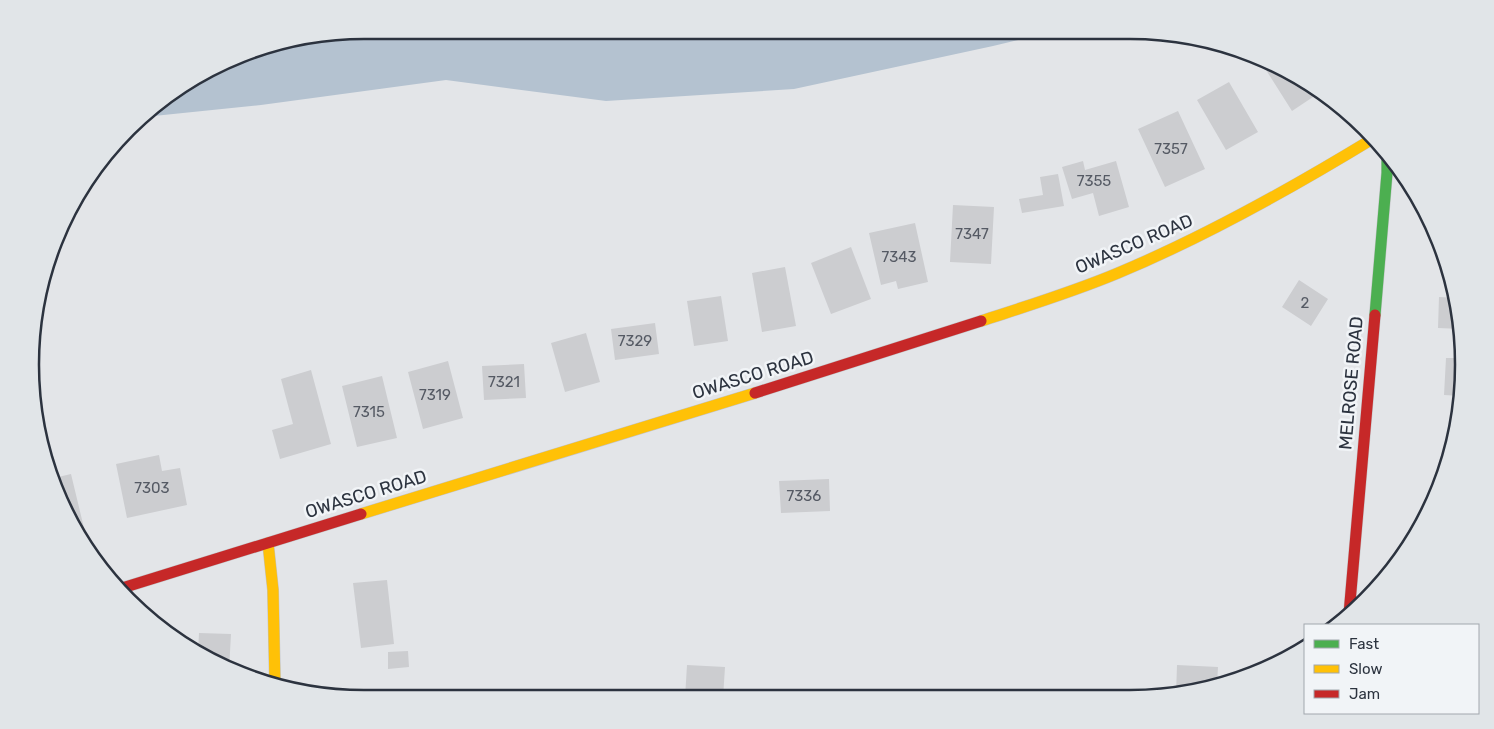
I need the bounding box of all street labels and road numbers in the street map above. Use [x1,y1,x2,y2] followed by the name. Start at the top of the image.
[1072,209,1196,279] street label: OWASCO ROAD
[1334,315,1368,451] street label: MELROSE ROAD
[690,346,816,404] street label: OWASCO ROAD
[303,465,429,523] street label: OWASCO ROAD

